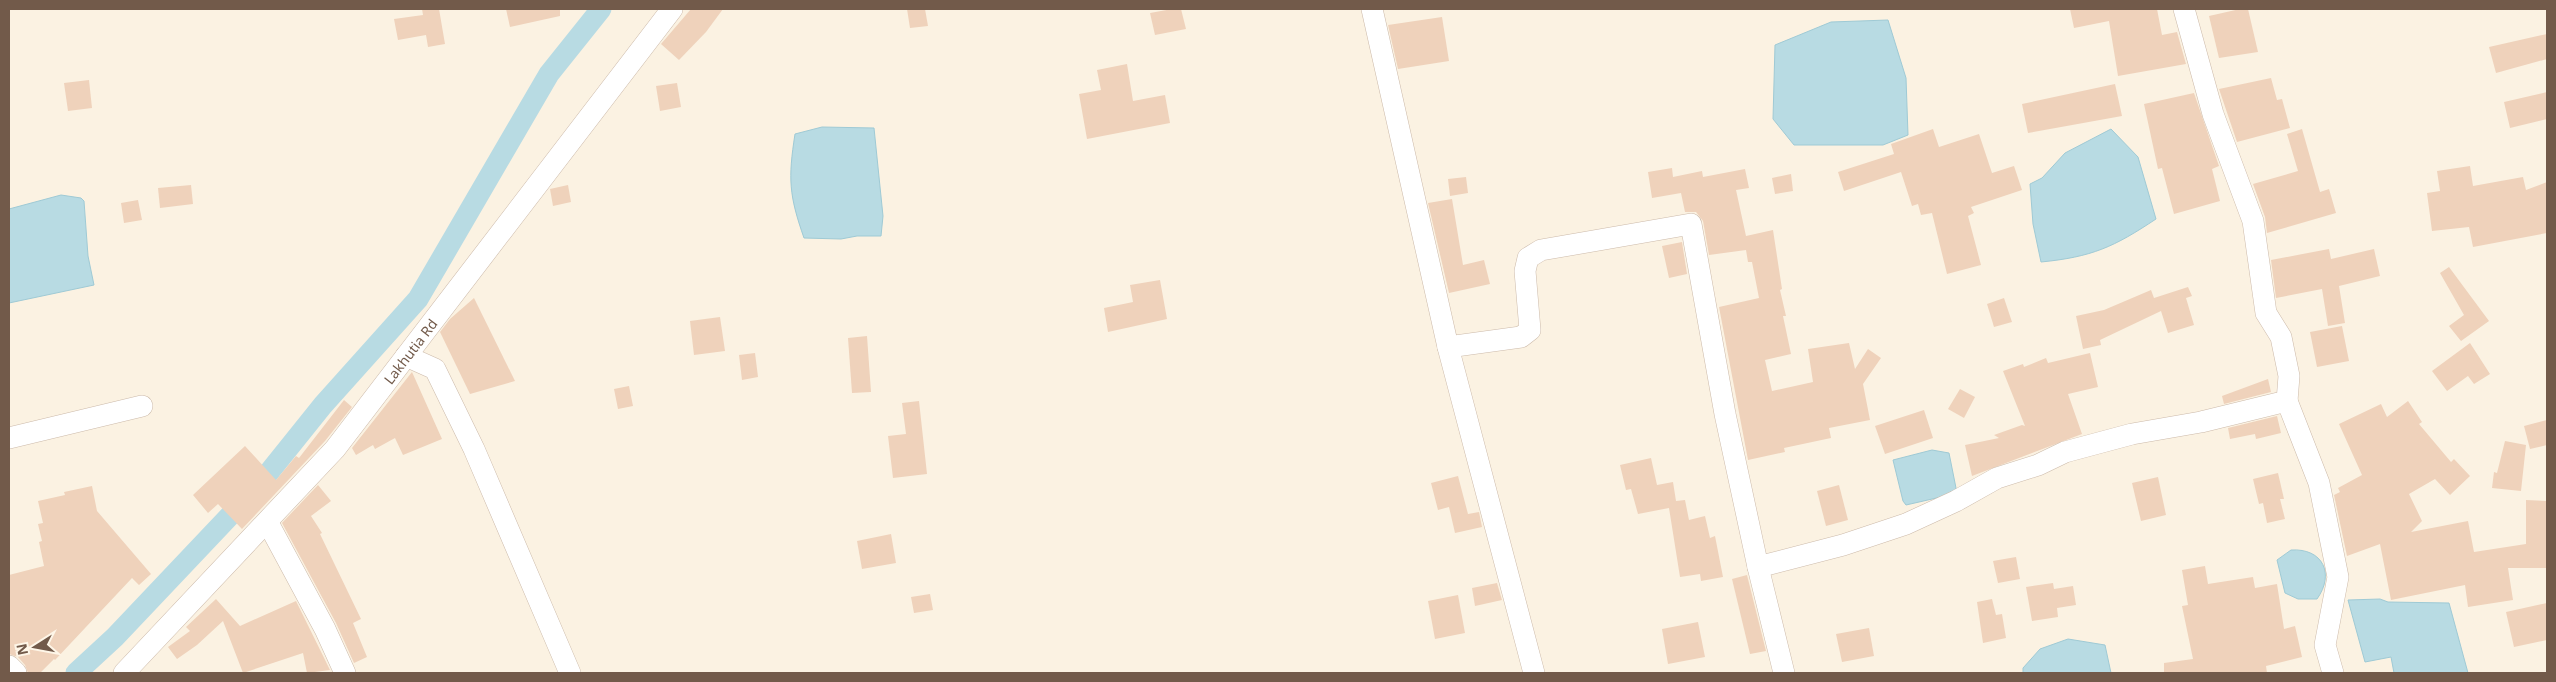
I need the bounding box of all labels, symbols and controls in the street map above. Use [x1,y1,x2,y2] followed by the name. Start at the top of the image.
[379,315,441,388] street label: Lakhutia Rd
[10,622,60,672] north arrow
[11,642,32,657] text: N

